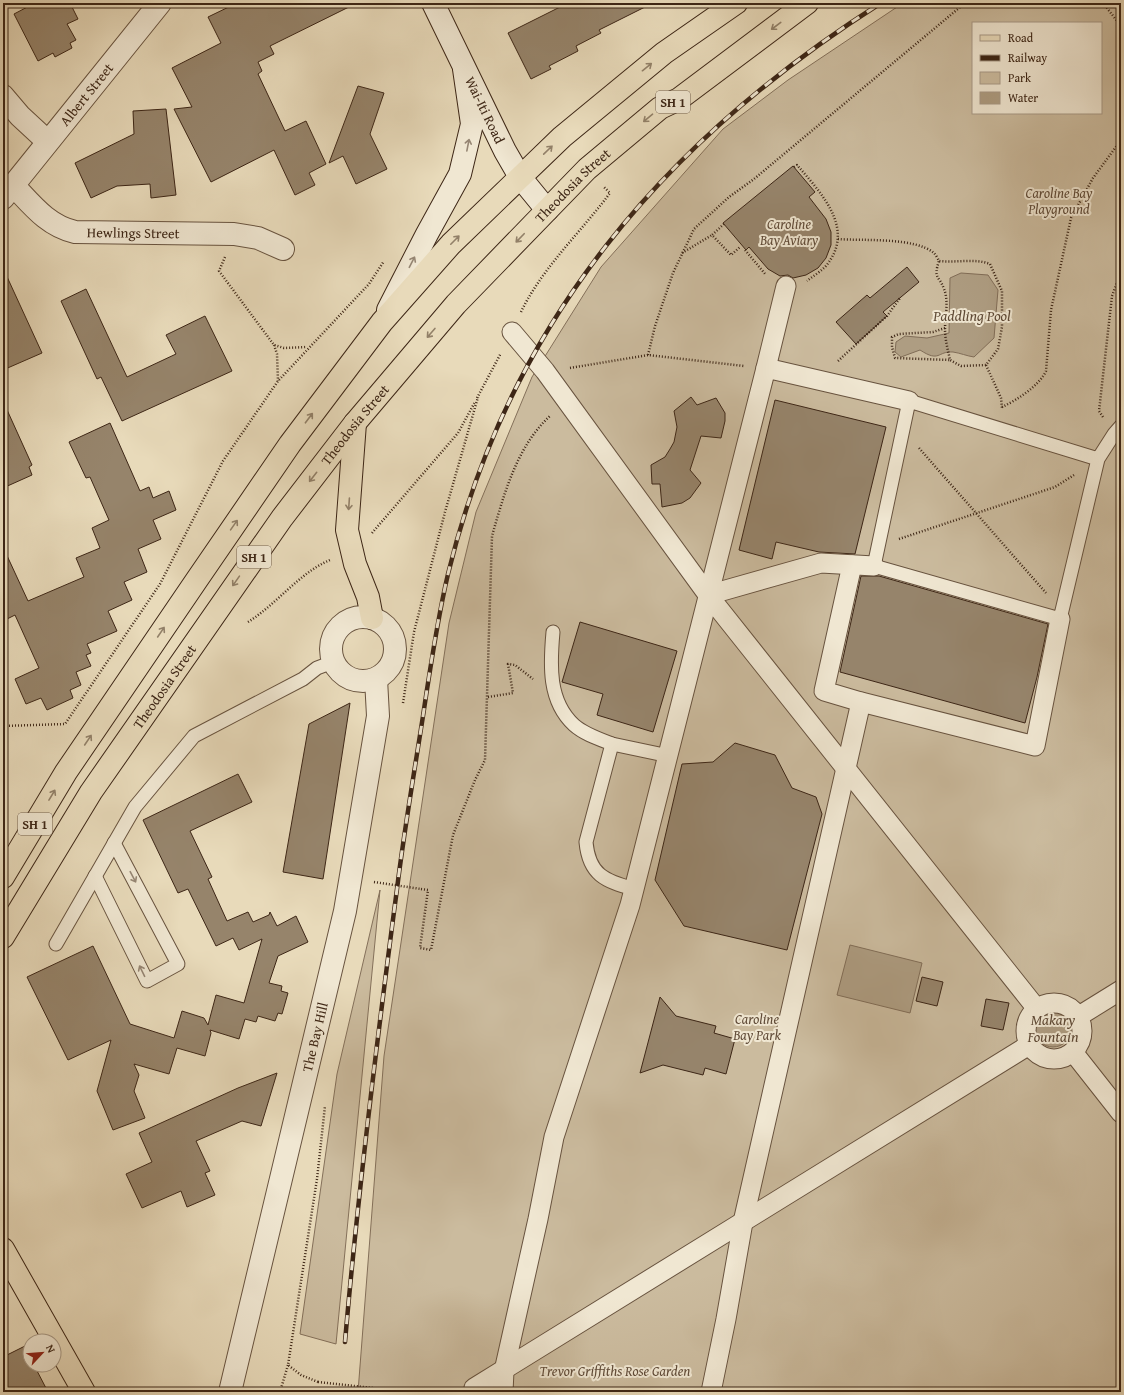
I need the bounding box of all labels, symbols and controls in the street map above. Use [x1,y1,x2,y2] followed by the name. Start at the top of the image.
[770,22,781,31] one-way arrow
[972,22,1102,114] legend
[1008,29,1034,46] text: Road
[1008,49,1047,66] text: Railway
[55,59,118,130] street label: Albert Street
[642,62,653,71] one-way arrow
[1008,69,1032,86] text: Park
[460,73,510,147] street label: Wai-Iti Road
[1008,89,1038,106] text: Water
[656,91,690,113] road number: SH 1
[642,114,653,123] one-way arrow
[464,139,472,152] one-way arrow
[530,143,615,227] street label: Theodosia Street
[543,145,553,155] one-way arrow
[1026,183,1093,219] park label: Caroline Bay Playground
[759,214,819,250] park label: Caroline Bay Aviary
[87,222,180,243] street label: Hewlings Street
[515,233,525,243] one-way arrow
[450,236,460,245] one-way arrow
[409,256,417,268] one-way arrow
[932,305,1011,326] water label: Paddling Pool
[427,328,436,338] one-way arrow
[316,380,394,469] street label: Theodosia Street
[305,413,313,424] one-way arrow
[309,471,318,482] one-way arrow
[346,497,353,510] one-way arrow
[230,520,238,531] one-way arrow
[237,546,271,568] road number: SH 1
[232,576,241,587] one-way arrow
[157,627,165,638] one-way arrow
[128,640,201,733] street label: Theodosia Street
[84,735,92,746] one-way arrow
[48,790,56,801] one-way arrow
[18,813,52,835] road number: SH 1
[129,871,137,883] one-way arrow
[138,966,145,978] one-way arrow
[297,1000,333,1074] street label: The Bay Hill
[732,1009,781,1045] park label: Caroline Bay Park
[1027,1009,1079,1047] water label: Makary Fountain
[22,1333,62,1373] north arrow
[42,1342,60,1356] text: N
[540,1361,690,1381] park label: Trevor Griffiths Rose Garden

